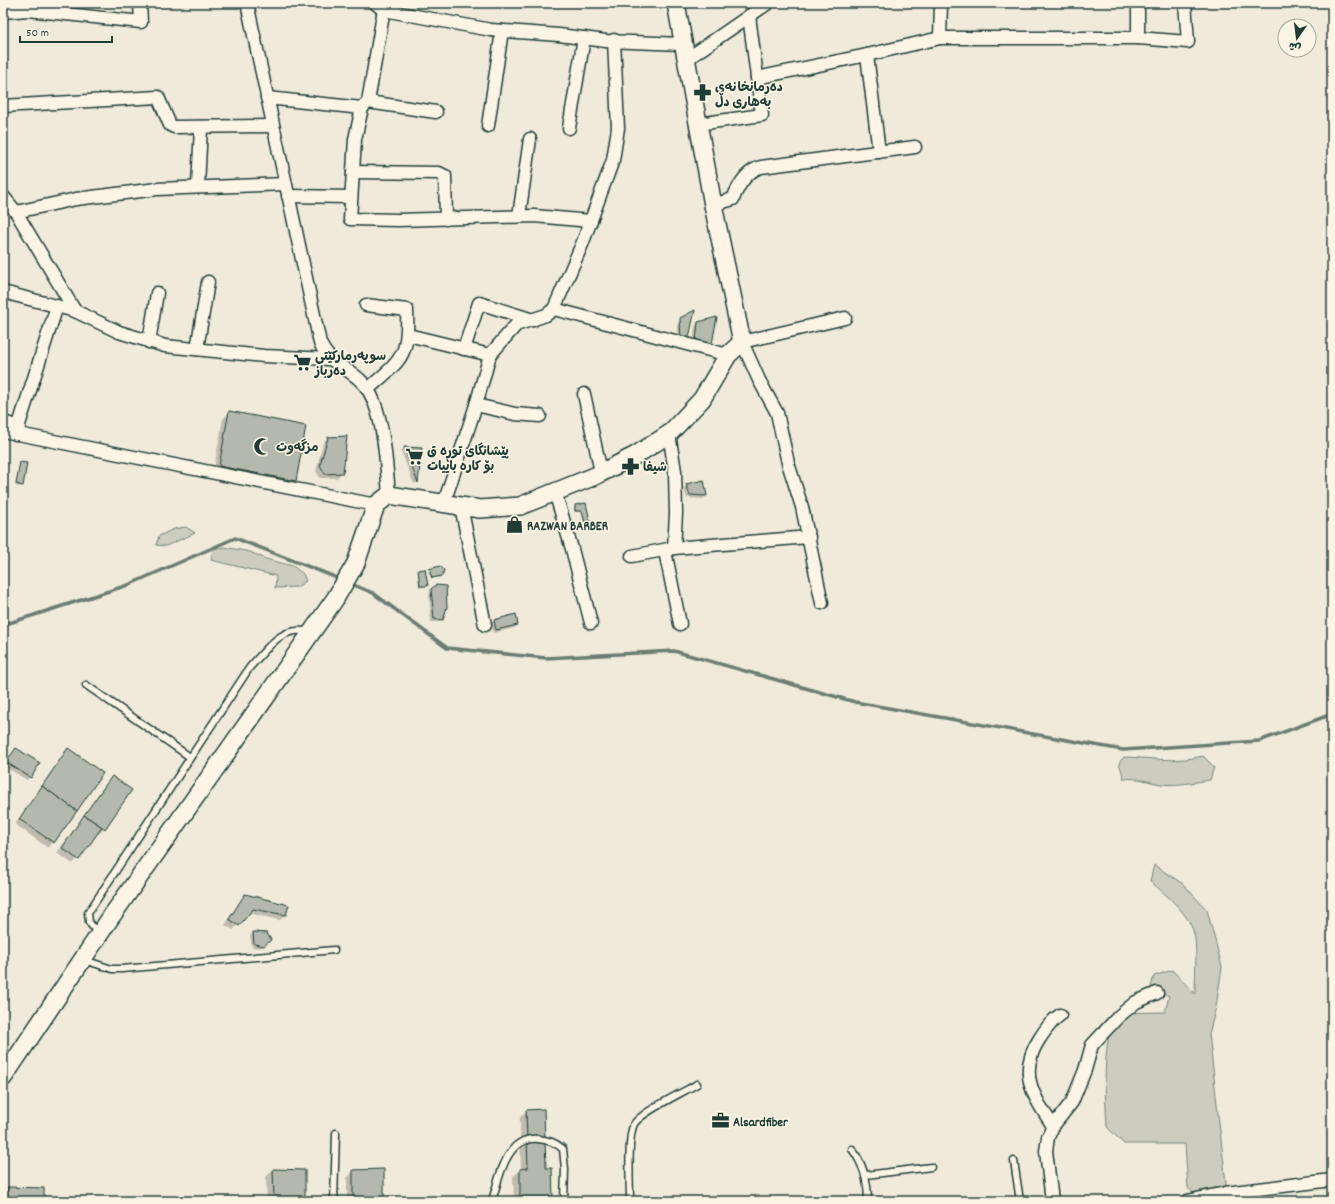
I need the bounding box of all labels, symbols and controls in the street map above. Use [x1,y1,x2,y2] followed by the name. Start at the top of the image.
[20,18,112,44] scale bar
[1277,18,1317,58] north arrow
[26,25,49,42] text: 50 m
[1287,37,1303,55] text: ش
[715,79,783,113] place label: دەرمانخانەی بەهاری دڵ
[692,83,712,103] pharmacy icon: دەرمانخانەی بەهاری دڵ
[314,348,386,382] place label: سوپەرمارکێتی دەرباز
[292,352,312,372] supermarket icon: سوپەرمارکێتی دەرباز
[253,436,273,456] mosque icon: مزگه‌وت
[276,438,318,458] place label: مزگه‌وت
[427,442,509,477] place label: پێشانگای توڕه ق بۆ کاره باییات
[404,447,424,467] supermarket icon: پێشانگای توڕه ق بۆ کاره باییات
[620,456,640,476] pharmacy icon: شیفا
[643,459,667,478] place label: شیفا
[504,515,524,535] shop icon: RAZWAN BARBER
[527,518,608,537] place label: RAZWAN BARBER
[710,1111,730,1131] office icon: Alsardfiber
[733,1114,789,1133] place label: Alsardfiber

